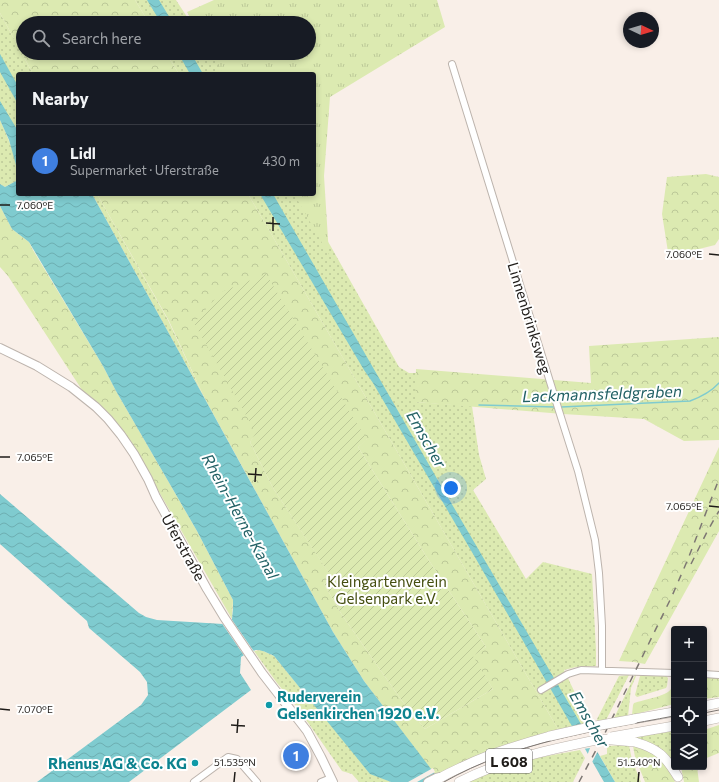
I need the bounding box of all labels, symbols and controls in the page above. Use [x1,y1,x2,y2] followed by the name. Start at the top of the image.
[623,12,659,48] north arrow
[16,16,316,60] search box
[30,27,52,49] icon: search
[62,29,141,47] text: Search here
[32,88,89,109] text: Nearby
[70,144,96,162] text: Lidl
[42,153,48,169] text: 1
[262,153,300,169] text: 430 m
[70,162,219,178] text: Supermarket · Uferstraße
[17,199,53,211] text: 7.060°E
[666,248,702,260] text: 7.060°E
[504,260,556,376] street label: Linnenbrinksweg
[522,381,682,405] water label: Lackmannsfeldgraben
[403,407,451,471] water label: Emscher
[199,450,284,583] water label: Rhein-Herne-Kanal
[17,451,53,463] text: 7.065°E
[441,478,461,498] your location
[666,500,702,512] text: 7.065°E
[158,510,210,584] street label: Uferstraße
[327,572,447,607] park label: Kleingartenverein Gelsenpark e.V.
[671,626,707,770] map controls
[671,626,707,662] button: +
[671,662,707,698] button: −
[277,687,440,722] place label: Ruderverein Gelsenkirchen 1920 e.V.
[566,687,614,751] water label: Emscher
[671,698,707,734] button: locate
[264,700,274,710] marker: Ruderverein Gelsenkirchen 1920 e.V.
[17,703,53,715] text: 7.070°E
[671,734,707,770] button: layers
[283,741,309,771] pin: 1
[486,749,532,773] road number: L 608
[48,754,187,772] place label: Rhenus AG & Co. KG
[214,756,256,768] text: 51.535°N
[618,756,660,768] text: 51.540°N
[190,758,200,768] marker: Rhenus AG & Co. KG

